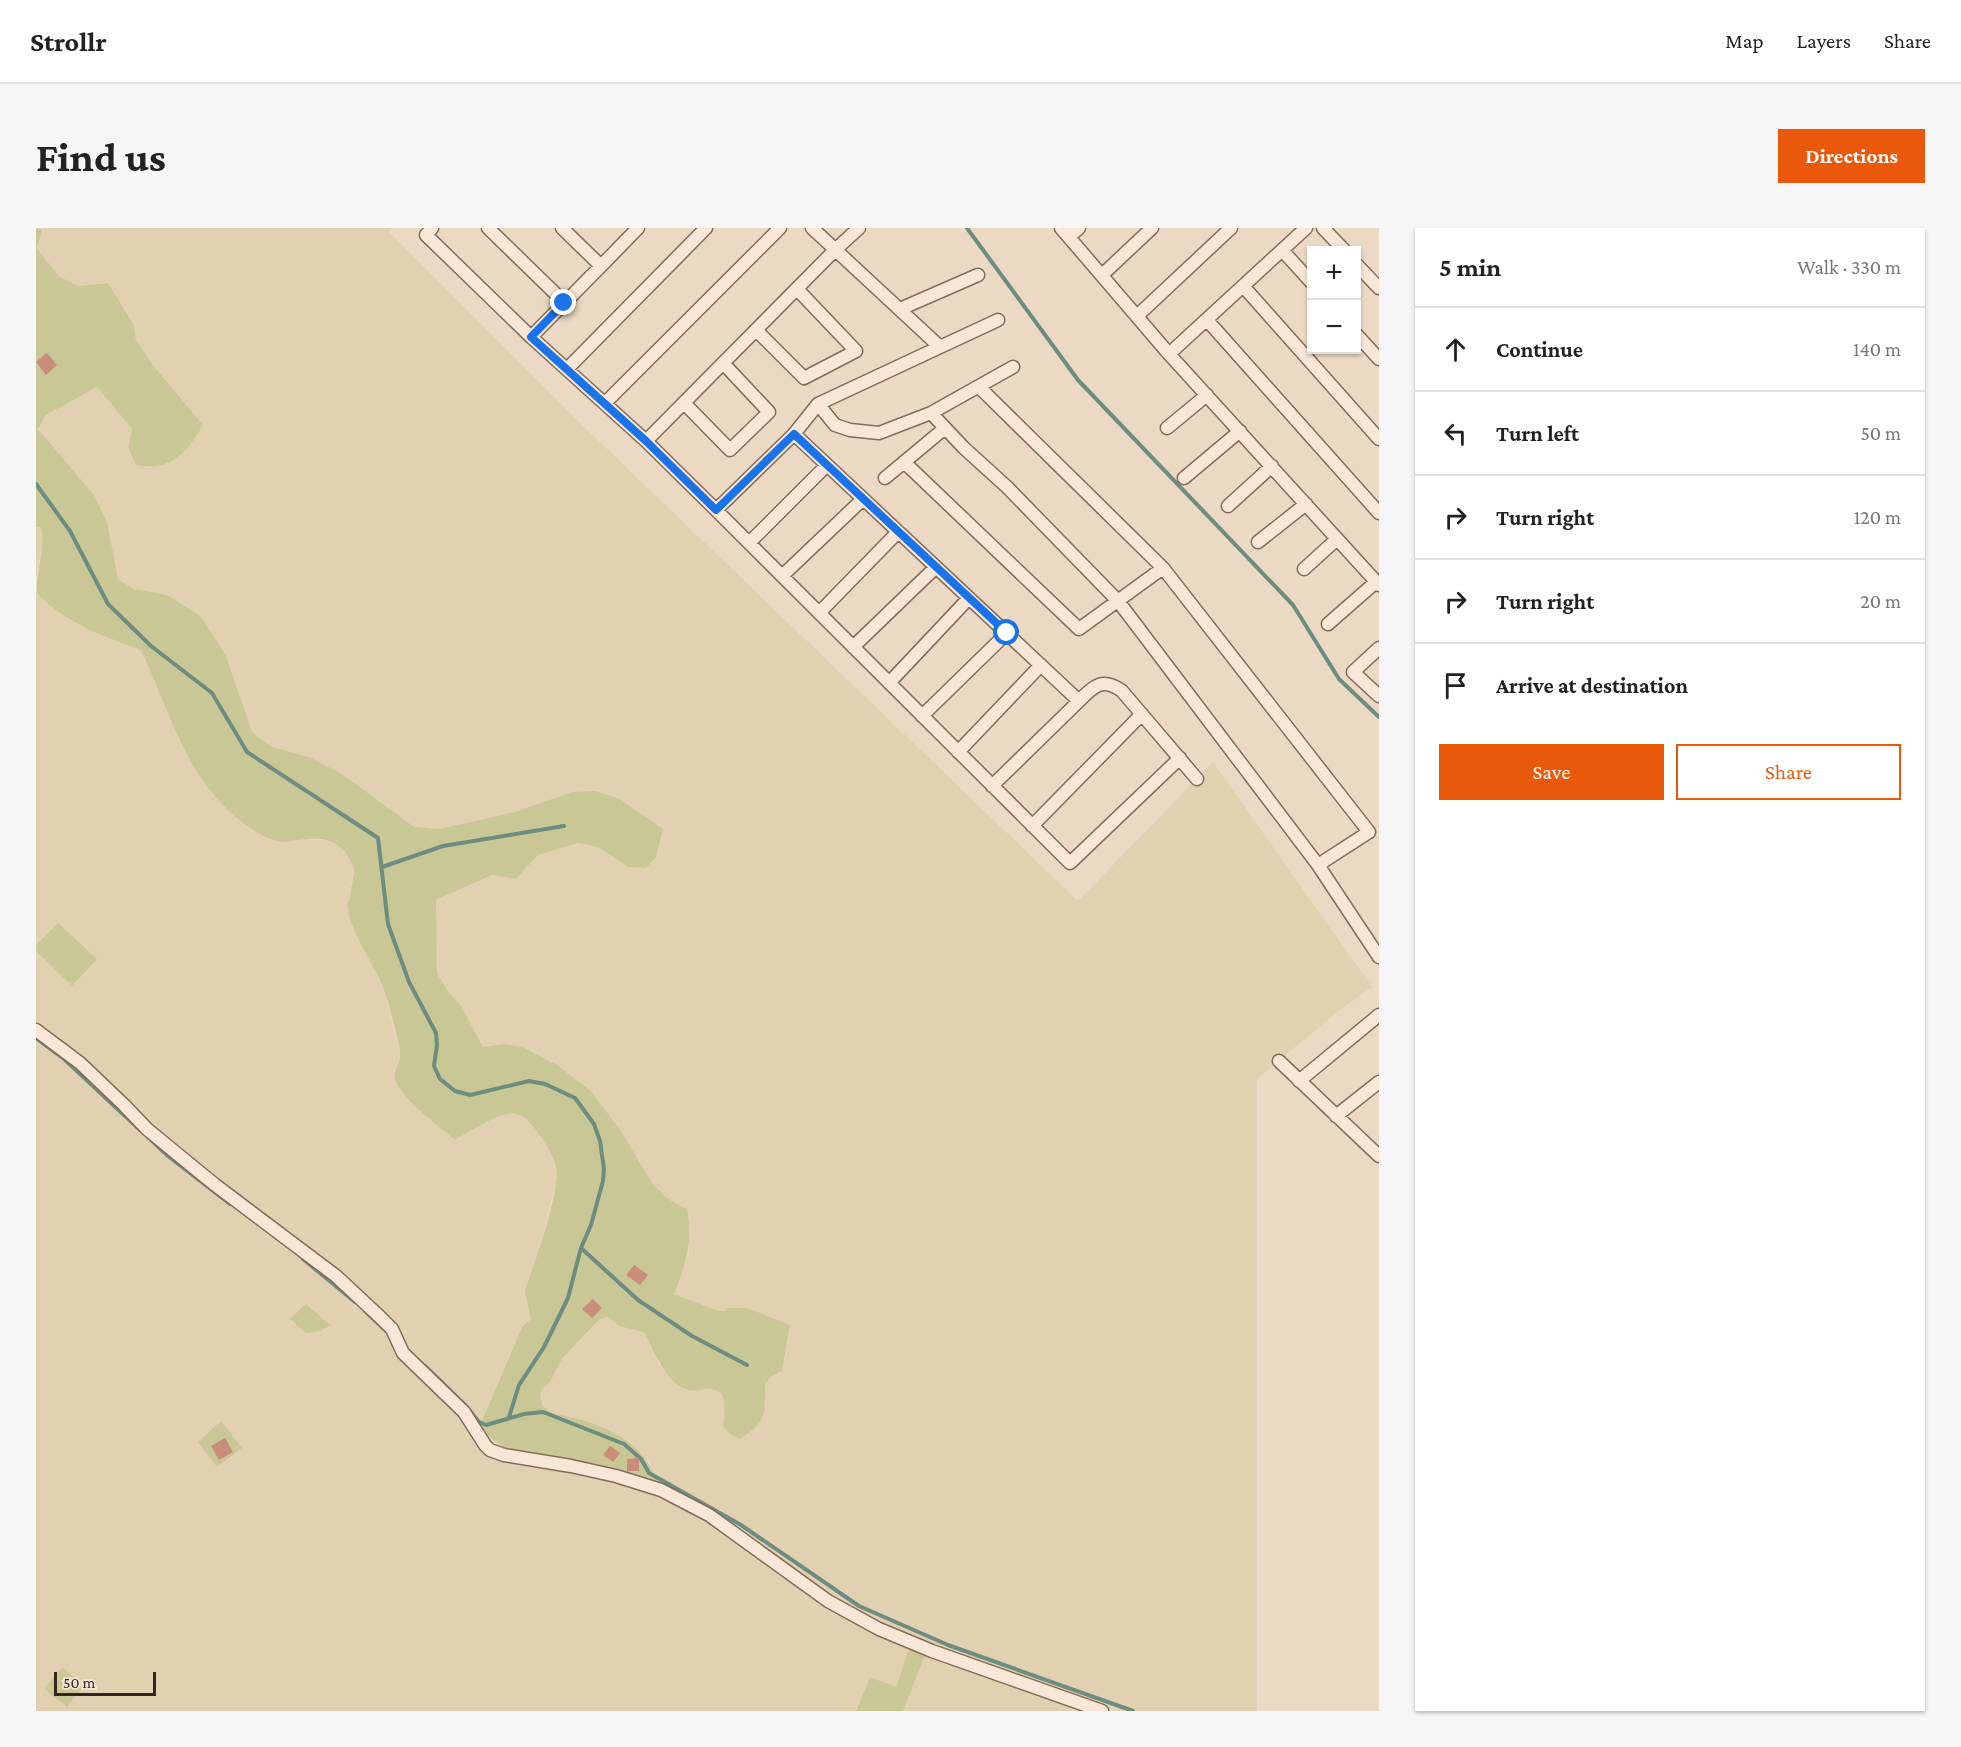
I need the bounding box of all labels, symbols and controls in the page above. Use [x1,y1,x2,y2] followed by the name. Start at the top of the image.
[30,26,107,57] text: Strollr
[1725,29,1764,53] text: Map
[1797,29,1851,53] text: Layers
[1884,29,1931,53] text: Share
[1778,129,1925,183] button: Directions
[36,133,166,180] text: Find us
[1307,246,1361,354] map controls
[1307,246,1361,300] button: +
[1439,253,1501,282] text: 5 min
[1797,256,1901,278] text: Walk · 330 m
[550,289,576,315] route end
[1307,300,1361,354] button: −
[1439,333,1472,366] icon: ahead
[1496,337,1583,362] text: Continue
[1853,338,1901,360] text: 140 m
[1439,417,1472,450] icon: left
[1496,421,1579,446] text: Turn left
[1860,422,1901,444] text: 50 m
[1439,501,1472,534] icon: right
[1496,505,1594,530] text: Turn right
[1854,506,1901,528] text: 120 m
[1439,585,1472,618] icon: right
[1496,589,1594,614] text: Turn right
[1860,590,1901,612] text: 20 m
[993,619,1019,645] route start
[1439,669,1472,702] icon: arrive
[1496,673,1688,698] text: Arrive at destination
[1439,744,1664,800] button: Save
[1676,744,1901,800] button: Share
[54,1669,156,1696] scale bar
[63,1674,95,1691] text: 50 m

